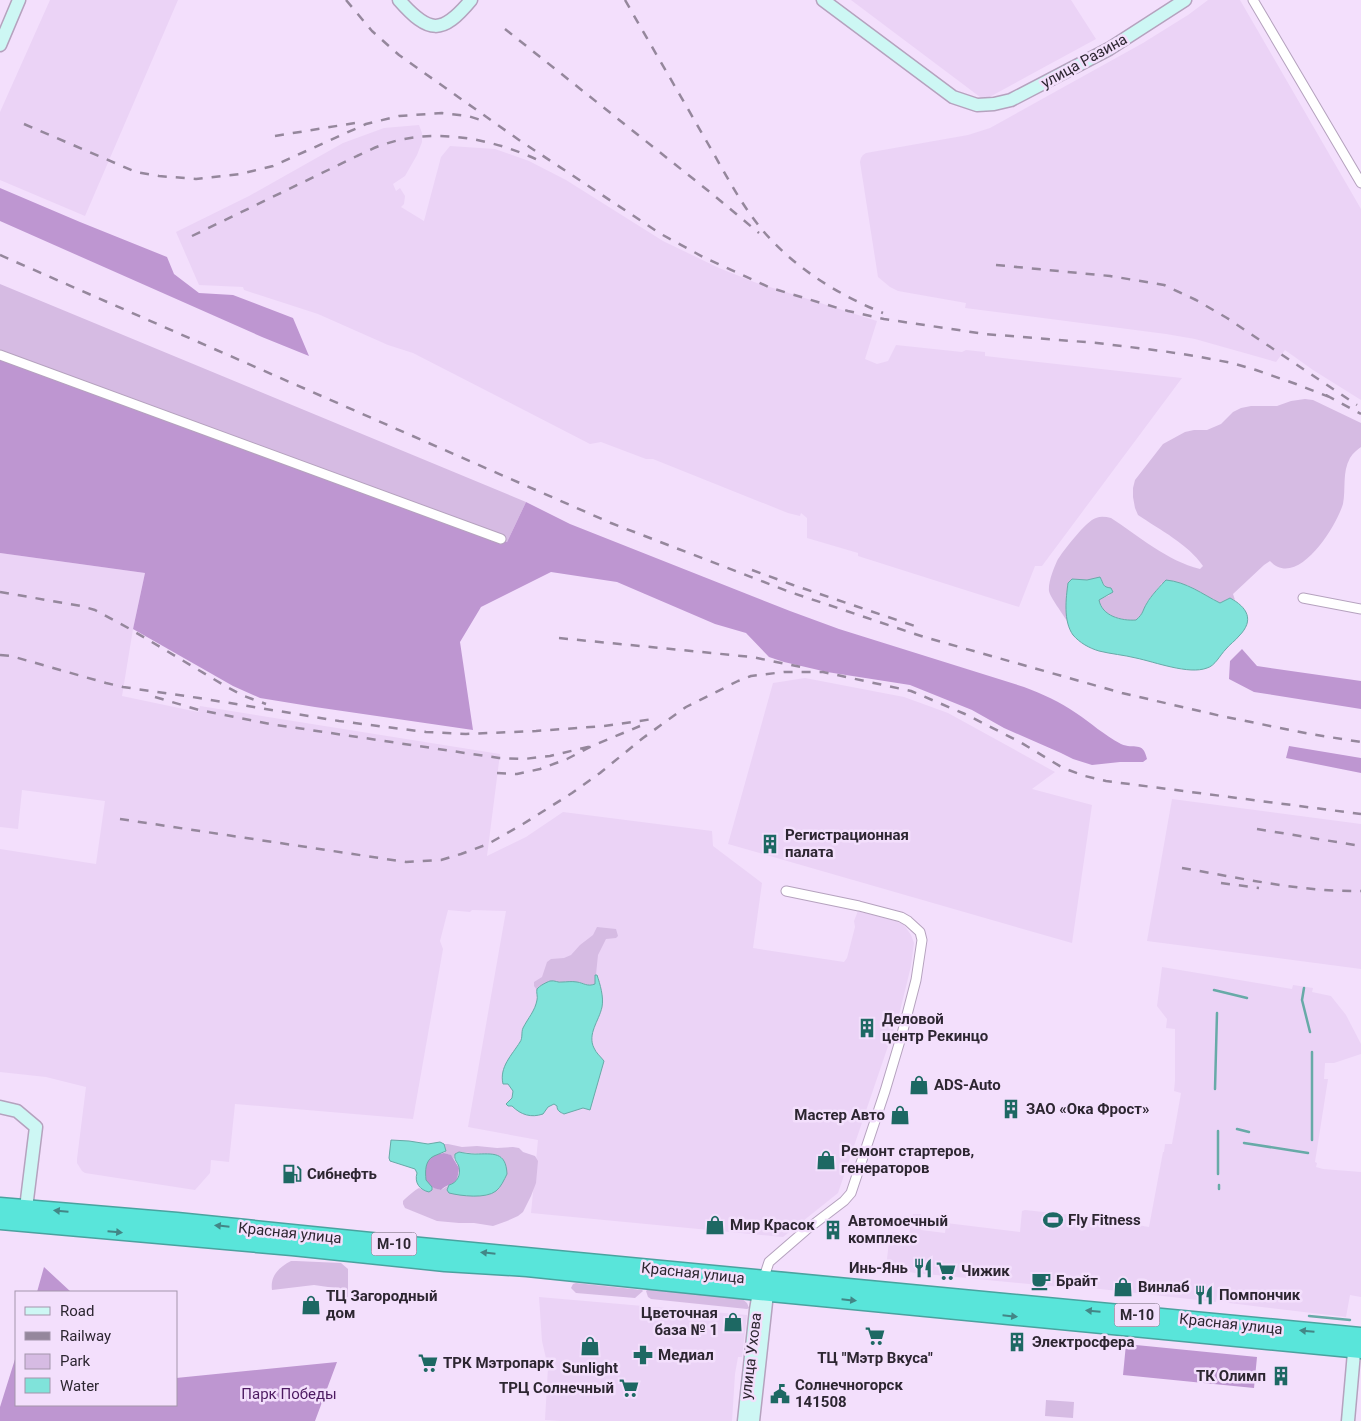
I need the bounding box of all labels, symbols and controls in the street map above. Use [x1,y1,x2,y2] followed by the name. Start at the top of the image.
[1038,30,1130,92] street label: улица Разина
[785,826,909,861] place label: Регистрационная палата
[759,833,781,855] building icon: Регистрационная палата
[882,1010,988,1045] place label: Деловой центр Рекинцо
[856,1017,878,1039] building icon: Деловой центр Рекинцо
[908,1074,930,1096] shop icon: ADS-Auto
[934,1076,1001,1094] place label: ADS-Auto
[1000,1098,1022,1120] building icon: ЗАО «Ока Фрост»
[1026,1100,1149,1118] place label: ЗАО «Ока Фрост»
[889,1104,911,1126] shop icon: Мастер Авто
[794,1106,885,1124] place label: Мастер Авто
[841,1142,974,1177] place label: Ремонт стартеров, генераторов
[815,1149,837,1171] shop icon: Ремонт стартеров, генераторов
[281,1163,303,1185] fuel station icon: Сибнефть
[307,1165,377,1183] place label: Сибнефть
[52,1207,68,1215] one-way arrow
[1042,1209,1064,1231] sports icon: Fly Fitness
[1068,1211,1141,1229] place label: Fly Fitness
[848,1212,948,1247] place label: Автомоечный комплекс
[704,1214,726,1236] shop icon: Мир Красок
[730,1216,815,1234] place label: Мир Красок
[237,1219,343,1247] street label: Красная улица
[822,1219,844,1241] building icon: Автомоечный комплекс
[214,1222,230,1230] one-way arrow
[107,1228,123,1236] one-way arrow
[372,1232,416,1256] road number: М-10
[480,1249,496,1257] one-way arrow
[912,1257,934,1279] restaurant icon: Инь-Янь
[640,1259,746,1287] street label: Красная улица
[849,1259,908,1277] place label: Инь-Янь
[935,1260,957,1282] supermarket icon: Чижик
[961,1262,1010,1280] place label: Чижик
[1030,1270,1052,1292] cafe icon: Брайт
[1056,1272,1098,1290] place label: Брайт
[1112,1276,1134,1298] shop icon: Винлаб
[1138,1278,1190,1296] place label: Винлаб
[1193,1284,1215,1306] restaurant icon: Помпончик
[1219,1286,1301,1304] place label: Помпончик
[326,1287,437,1322] place label: ТЦ Загородный дом
[15,1291,178,1406] legend
[300,1294,322,1316] shop icon: ТЦ Загородный дом
[841,1297,857,1305] one-way arrow
[60,1302,94,1320] text: Road
[641,1304,718,1339] place label: Цветочная база № 1
[1114,1304,1160,1326] road number: М-10
[1084,1306,1100,1314] one-way arrow
[1178,1310,1284,1338] street label: Красная улица
[722,1311,744,1333] shop icon: Цветочная база № 1
[737,1312,765,1400] street label: улица Ухова
[1003,1312,1019,1320] one-way arrow
[864,1325,886,1347] supermarket icon: ТЦ "Мэтр Вкуса"
[60,1327,111,1345] text: Railway
[1298,1327,1314,1335] one-way arrow
[1006,1331,1028,1353] building icon: Электросфера
[1032,1333,1135,1351] place label: Электросфера
[579,1335,601,1357] shop icon: Sunlight
[632,1344,654,1366] pharmacy icon: Медиал
[658,1346,714,1364] place label: Медиал
[817,1349,933,1367] place label: ТЦ "Мэтр Вкуса"
[60,1352,91,1370] text: Park
[417,1352,439,1374] supermarket icon: ТРК Мэтропарк
[443,1354,554,1372] place label: ТРК Мэтропарк
[562,1359,618,1377] place label: Sunlight
[1270,1365,1292,1387] building icon: ТК Олимп
[1196,1367,1266,1385] place label: ТК Олимп
[795,1376,903,1411] place label: Солнечногорск 141508
[60,1377,99,1395] text: Water
[618,1377,640,1399] supermarket icon: ТРЦ Солнечный
[499,1379,614,1397] place label: ТРЦ Солнечный
[769,1383,791,1405] public building icon: Солнечногорск 141508
[241,1385,337,1403] park label: Парк Победы

